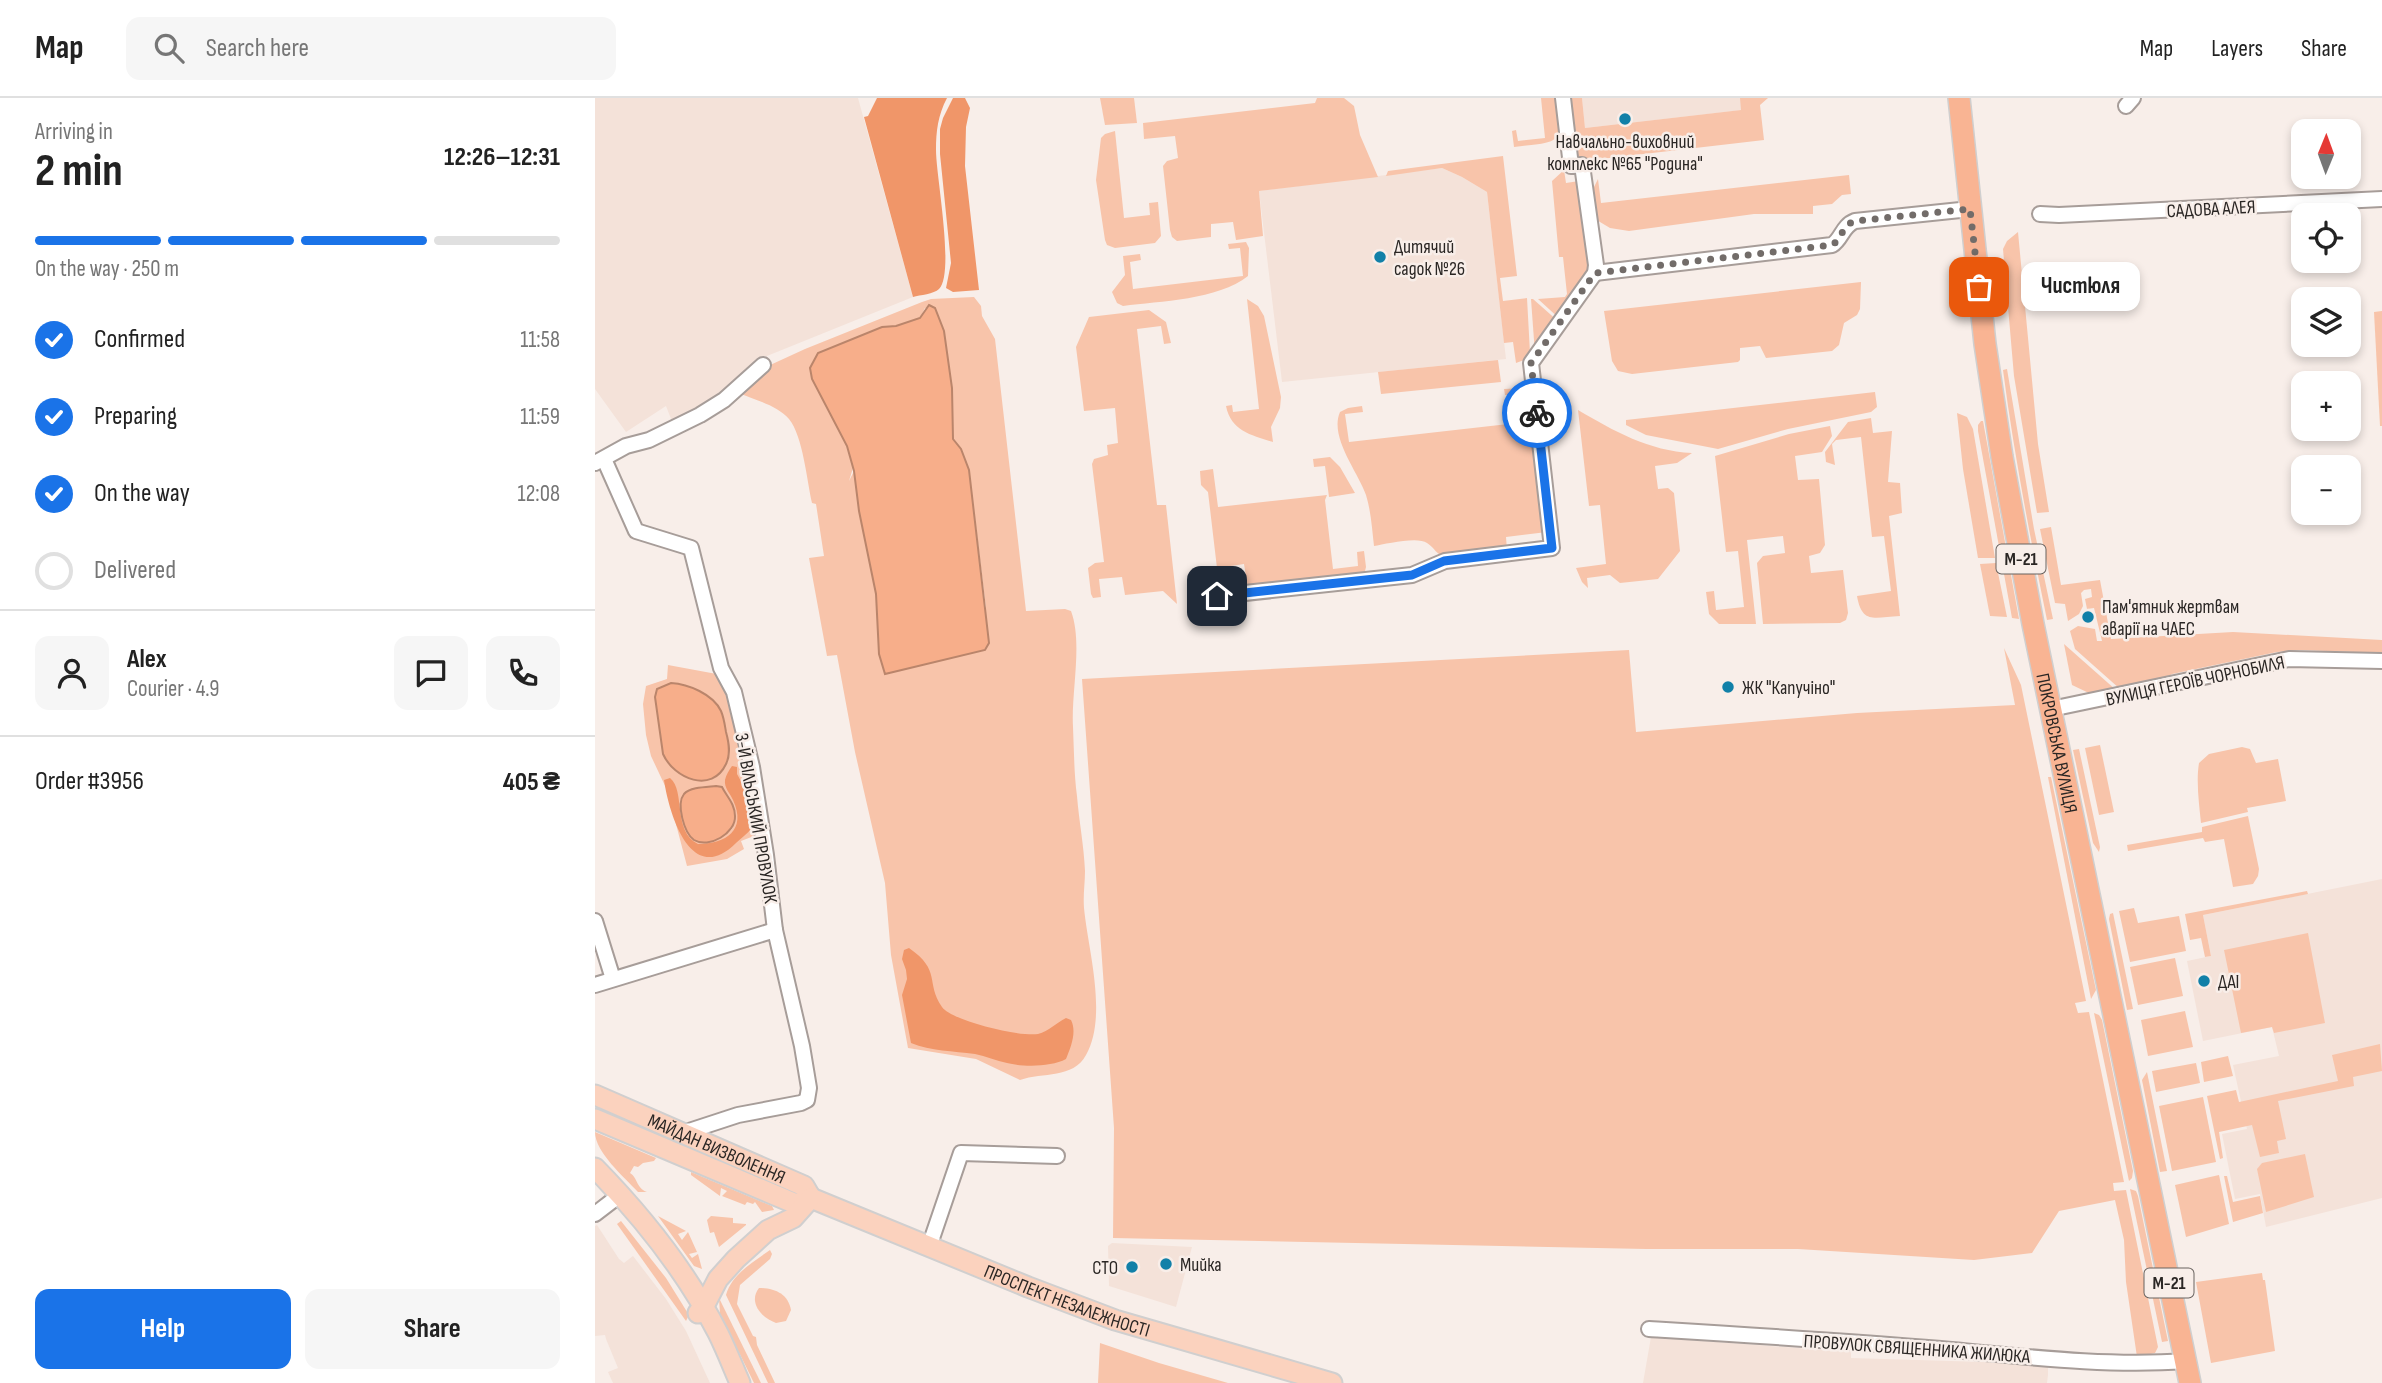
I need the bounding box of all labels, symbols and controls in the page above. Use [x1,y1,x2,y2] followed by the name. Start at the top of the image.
[126,17,616,80] search box
[35,28,84,68] text: Map
[150,29,188,67] icon: search
[206,33,309,64] text: Search here
[2140,34,2173,63] text: Map
[2211,34,2263,63] text: Layers
[2301,34,2347,63] text: Share
[1617,111,1633,127] marker: Навчально-виховний комплекс №65 "Родина"
[35,118,113,146] text: Arriving in
[2291,119,2361,189] north arrow
[2291,119,2361,525] map controls
[1547,131,1703,176] place label: Навчально-виховний комплекс №65 "Родина"
[444,142,560,173] text: 12:26–12:31
[35,144,123,199] text: 2 min
[2166,196,2256,223] street label: САДОВА АЛЕЯ
[2291,203,2361,273] button: locate
[1394,236,1465,281] place label: Дитячий садок №26
[1372,249,1388,265] marker: Дитячий садок №26
[35,255,179,283] text: On the way · 250 m
[1949,257,2009,317] pin
[2021,262,2140,312] callout: Чистюля
[1960,268,1998,306] icon: bag
[2041,272,2120,300] text: Чистюля
[2291,287,2361,357] button: layers
[35,321,73,359] icon: check
[94,324,185,355] text: Confirmed
[520,326,560,354] text: 11:58
[2291,371,2361,441] button: +
[1502,378,1572,448] courier
[1518,394,1556,432] icon: bike
[35,398,73,436] icon: check
[94,401,177,432] text: Preparing
[520,403,560,431] text: 11:59
[2291,455,2361,525] button: −
[35,475,73,513] icon: check
[94,478,190,509] text: On the way
[518,480,560,508] text: 12:08
[1997,545,2045,574] road number: М-21
[94,555,176,586] text: Delivered
[1187,566,1247,626] pin
[1198,577,1236,615] icon: home
[2102,596,2239,641] place label: Пам'ятник жертвам аварії на ЧАЕС
[2080,609,2096,625] marker: Пам'ятник жертвам аварії на ЧАЕС
[35,636,109,710] button: person
[394,636,468,710] button: chat
[486,636,560,710] button: phone
[127,644,167,675] text: Alex
[2104,651,2287,712] street label: ВУЛИЦЯ ГЕРОЇВ ЧОРНОБИЛЯ
[2030,671,2082,815] street label: ПОКРОВСЬКА ВУЛИЦЯ
[127,675,219,703] text: Courier · 4.9
[1742,677,1835,700] place label: ЖК "Капучіно"
[1720,679,1736,695] marker: ЖК "Капучіно"
[729,731,782,906] street label: 3-Й ВІЛЬСЬКИЙ ПРОВУЛОК
[35,766,144,797] text: Order #3956
[503,767,560,798] text: 405 ₴
[2218,971,2239,994] place label: ДАІ
[2196,973,2212,989] marker: ДАІ
[644,1109,789,1189] street label: МАЙДАН ВИЗВОЛЕННЯ
[1180,1254,1222,1277] place label: Мийка
[1158,1256,1174,1272] marker: Мийка
[1092,1257,1118,1280] place label: СТО
[1124,1259,1140,1275] marker: СТО
[980,1260,1152,1343] street label: ПРОСПЕКТ НЕЗАЛЕЖНОСТІ
[2145,1268,2193,1298] road number: М-21
[35,1289,291,1369] button: Help
[305,1289,560,1369] button: Share
[1803,1330,2032,1369] street label: ПРОВУЛОК СВЯЩЕННИКА ЖИЛЮКА

